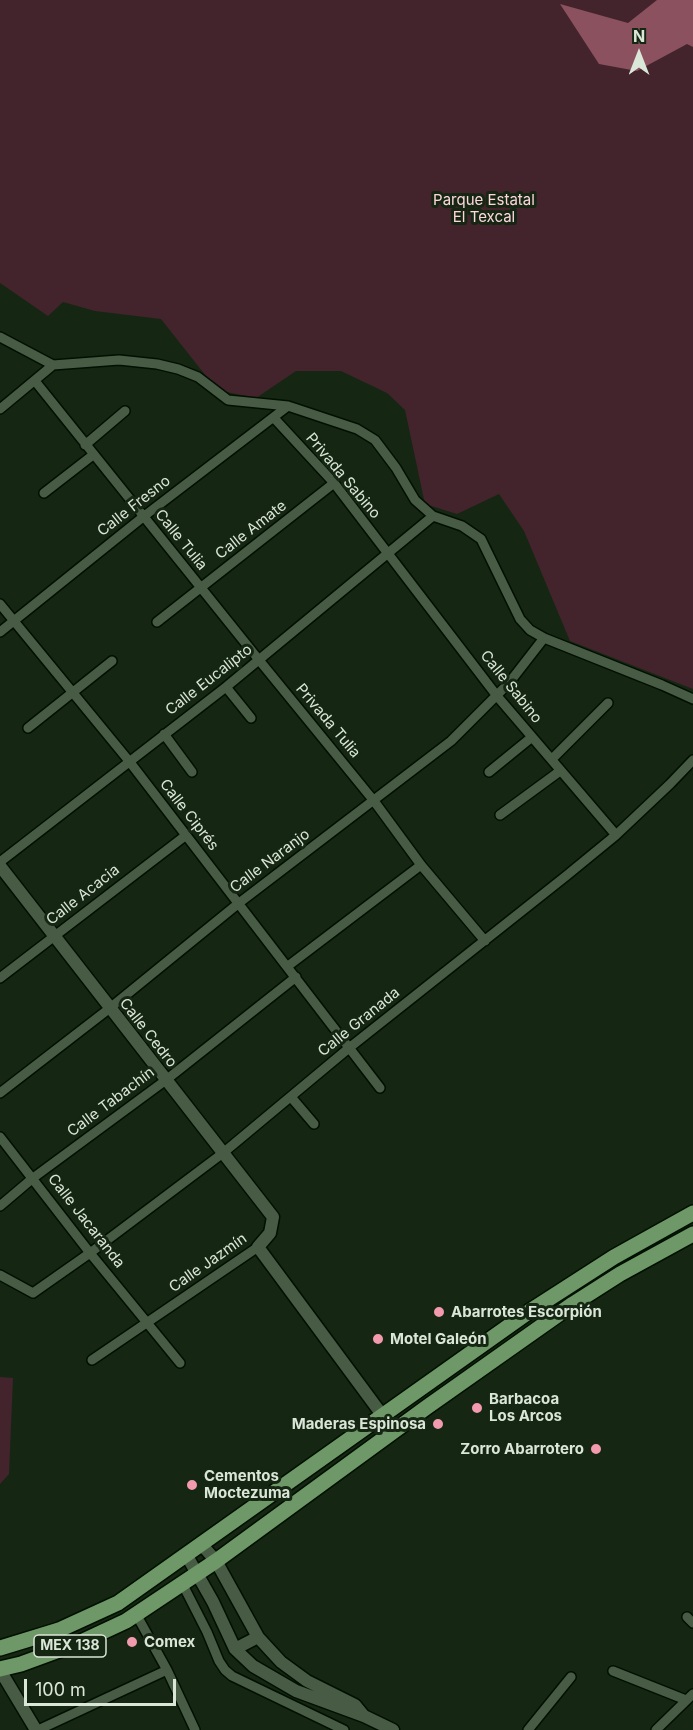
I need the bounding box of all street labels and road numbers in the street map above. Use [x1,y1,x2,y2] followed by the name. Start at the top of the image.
[302,429,384,523] street label: Privada Sabino
[94,472,174,540] street label: Calle Fresno
[212,497,290,563] street label: Calle Amate
[151,506,211,574] street label: Calle Tulia
[162,641,256,719] street label: Calle Eucalipto
[476,647,546,727] street label: Calle Sabino
[292,680,364,762] street label: Privada Tulia
[156,776,222,854] street label: Calle Ciprés
[227,825,313,897] street label: Calle Naranjo
[43,861,123,929] street label: Calle Acacia
[315,984,403,1060] street label: Calle Granada
[115,995,181,1071] street label: Calle Cedro
[64,1063,158,1141] street label: Calle Tabachín
[44,1170,128,1272] street label: Calle Jacaranda
[166,1230,250,1296] street label: Calle Jazmín
[34,1635,106,1657] road number: MEX 138

